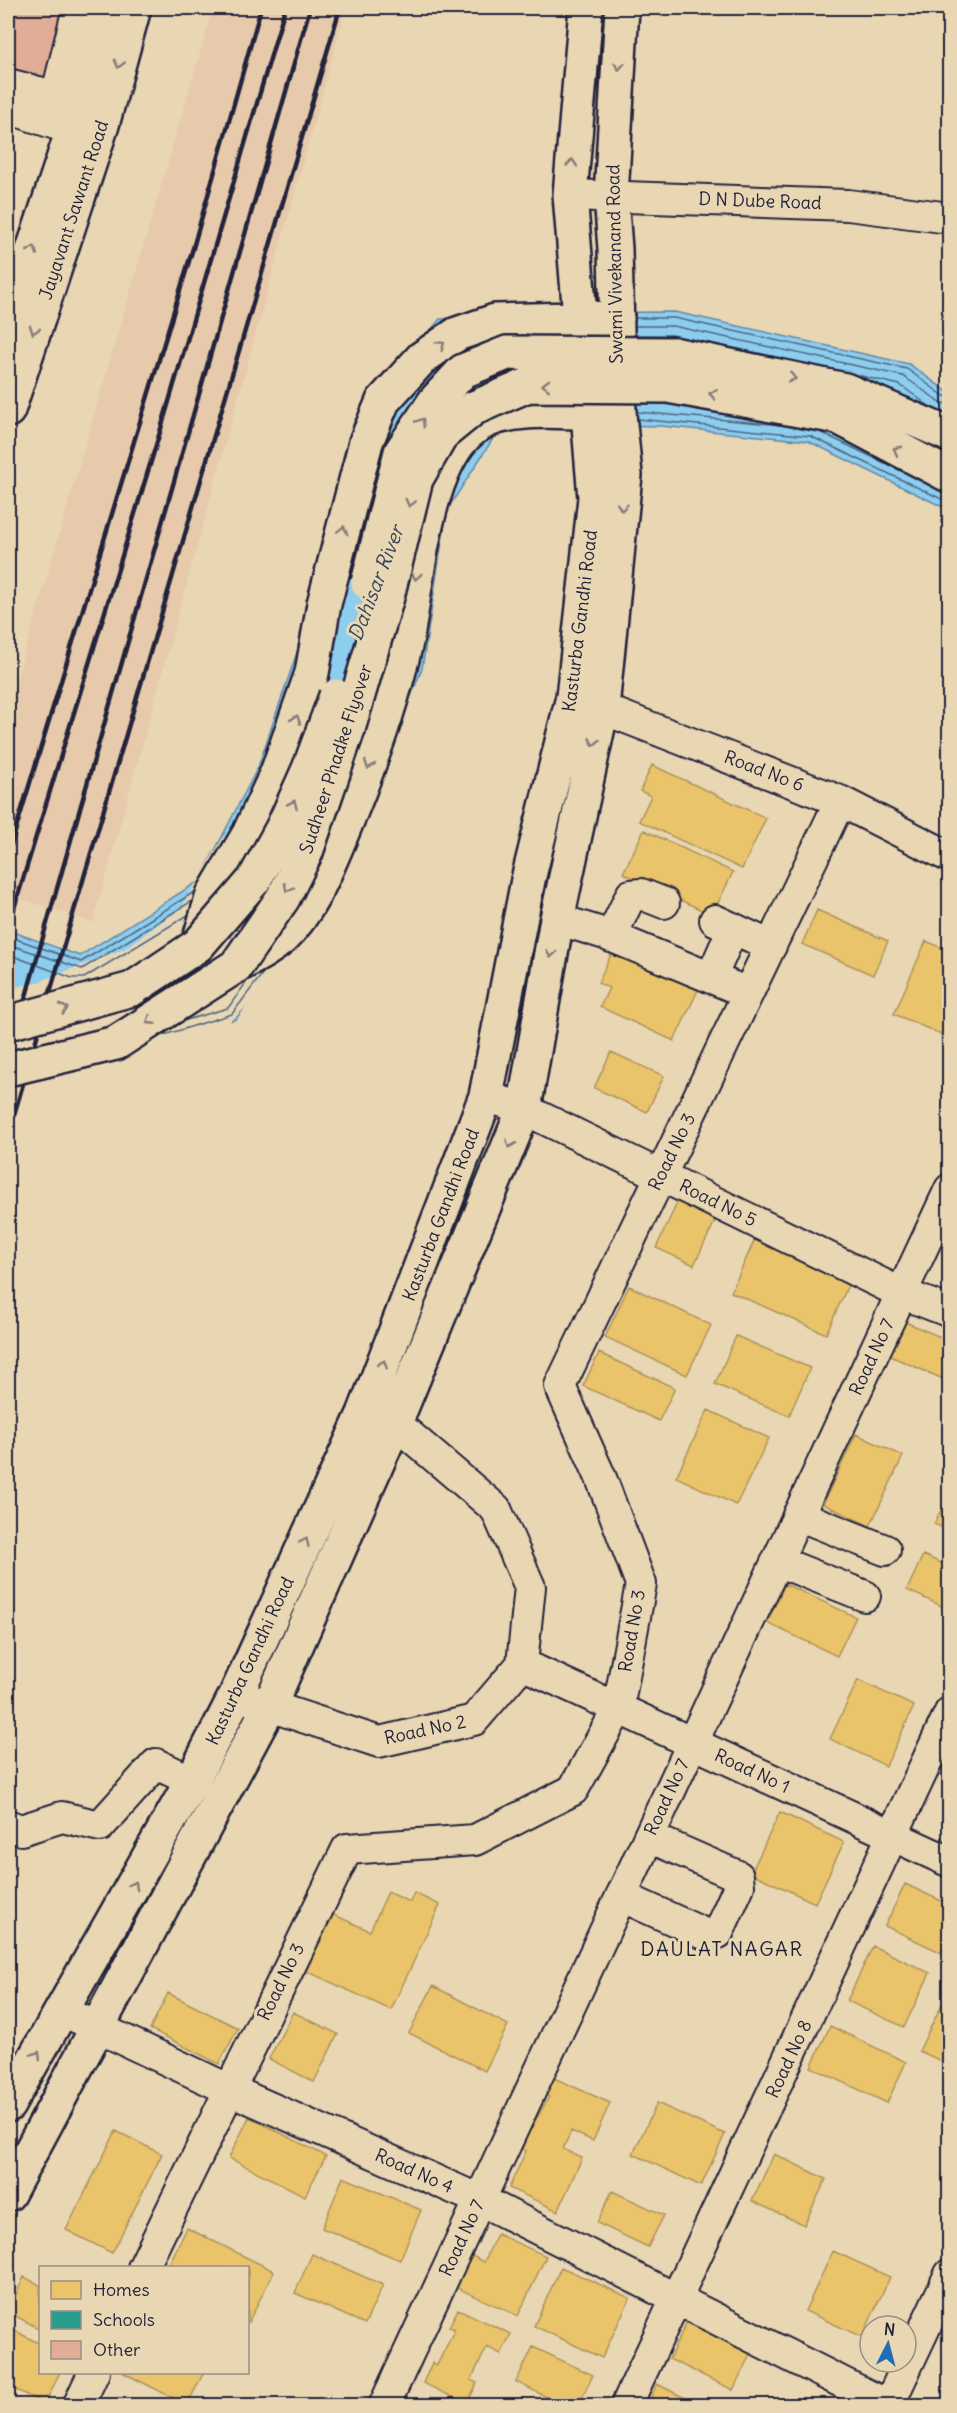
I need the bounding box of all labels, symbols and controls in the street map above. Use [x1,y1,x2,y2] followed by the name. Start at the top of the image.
[114,58,126,69] one-way arrow
[612,61,625,70] one-way arrow
[34,117,113,302] street label: Jayavant Sawant Road
[566,159,579,168] one-way arrow
[601,164,628,364] street label: Swami Vivekanand Road
[698,187,822,214] street label: D N Dube Road
[25,245,38,256] one-way arrow
[29,324,42,335] one-way arrow
[434,341,445,352] one-way arrow
[787,370,797,383] one-way arrow
[542,379,551,391] one-way arrow
[708,388,718,400] one-way arrow
[414,418,425,429] one-way arrow
[893,446,903,457] one-way arrow
[405,498,418,508] one-way arrow
[616,502,629,512] one-way arrow
[342,519,410,644] water label: Dahisar River
[336,525,349,535] one-way arrow
[557,528,602,713] street label: Kasturba Gandhi Road
[411,571,423,581] one-way arrow
[294,661,377,856] street label: Sudheer Phadke Flyover
[289,714,302,725] one-way arrow
[589,737,602,747] one-way arrow
[721,745,807,796] street label: Road No 6
[364,759,376,770] one-way arrow
[286,800,298,811] one-way arrow
[283,882,295,893] one-way arrow
[545,949,557,958] one-way arrow
[58,1004,69,1016] one-way arrow
[146,1014,157,1025] one-way arrow
[643,1109,700,1194] street label: Road No 3
[397,1125,484,1304] street label: Kasturba Gandhi Road
[505,1138,517,1149] one-way arrow
[676,1174,761,1231] street label: Road No 5
[844,1315,899,1399] street label: Road No 7
[376,1359,389,1369] one-way arrow
[298,1538,310,1549] one-way arrow
[200,1573,299,1749] street label: Kasturba Gandhi Road
[613,1588,650,1674] street label: Road No 3
[382,1710,468,1749] street label: Road No 2
[711,1743,793,1798] street label: Road No 1
[639,1755,694,1839] street label: Road No 7
[127,1881,138,1892] one-way arrow
[640,1936,804,1961] district label: DAULAT NAGAR
[252,1939,309,2024] street label: Road No 3
[760,2016,817,2102] street label: Road No 8
[30,2051,42,2061] one-way arrow
[371,2143,457,2198] street label: Road No 4
[434,2196,489,2280] street label: Road No 7
[39,2266,249,2374] legend
[93,2278,150,2301] text: Homes
[93,2308,155,2331] text: Schools
[858,2314,918,2374] north arrow
[883,2319,896,2340] text: N
[93,2338,141,2361] text: Other

